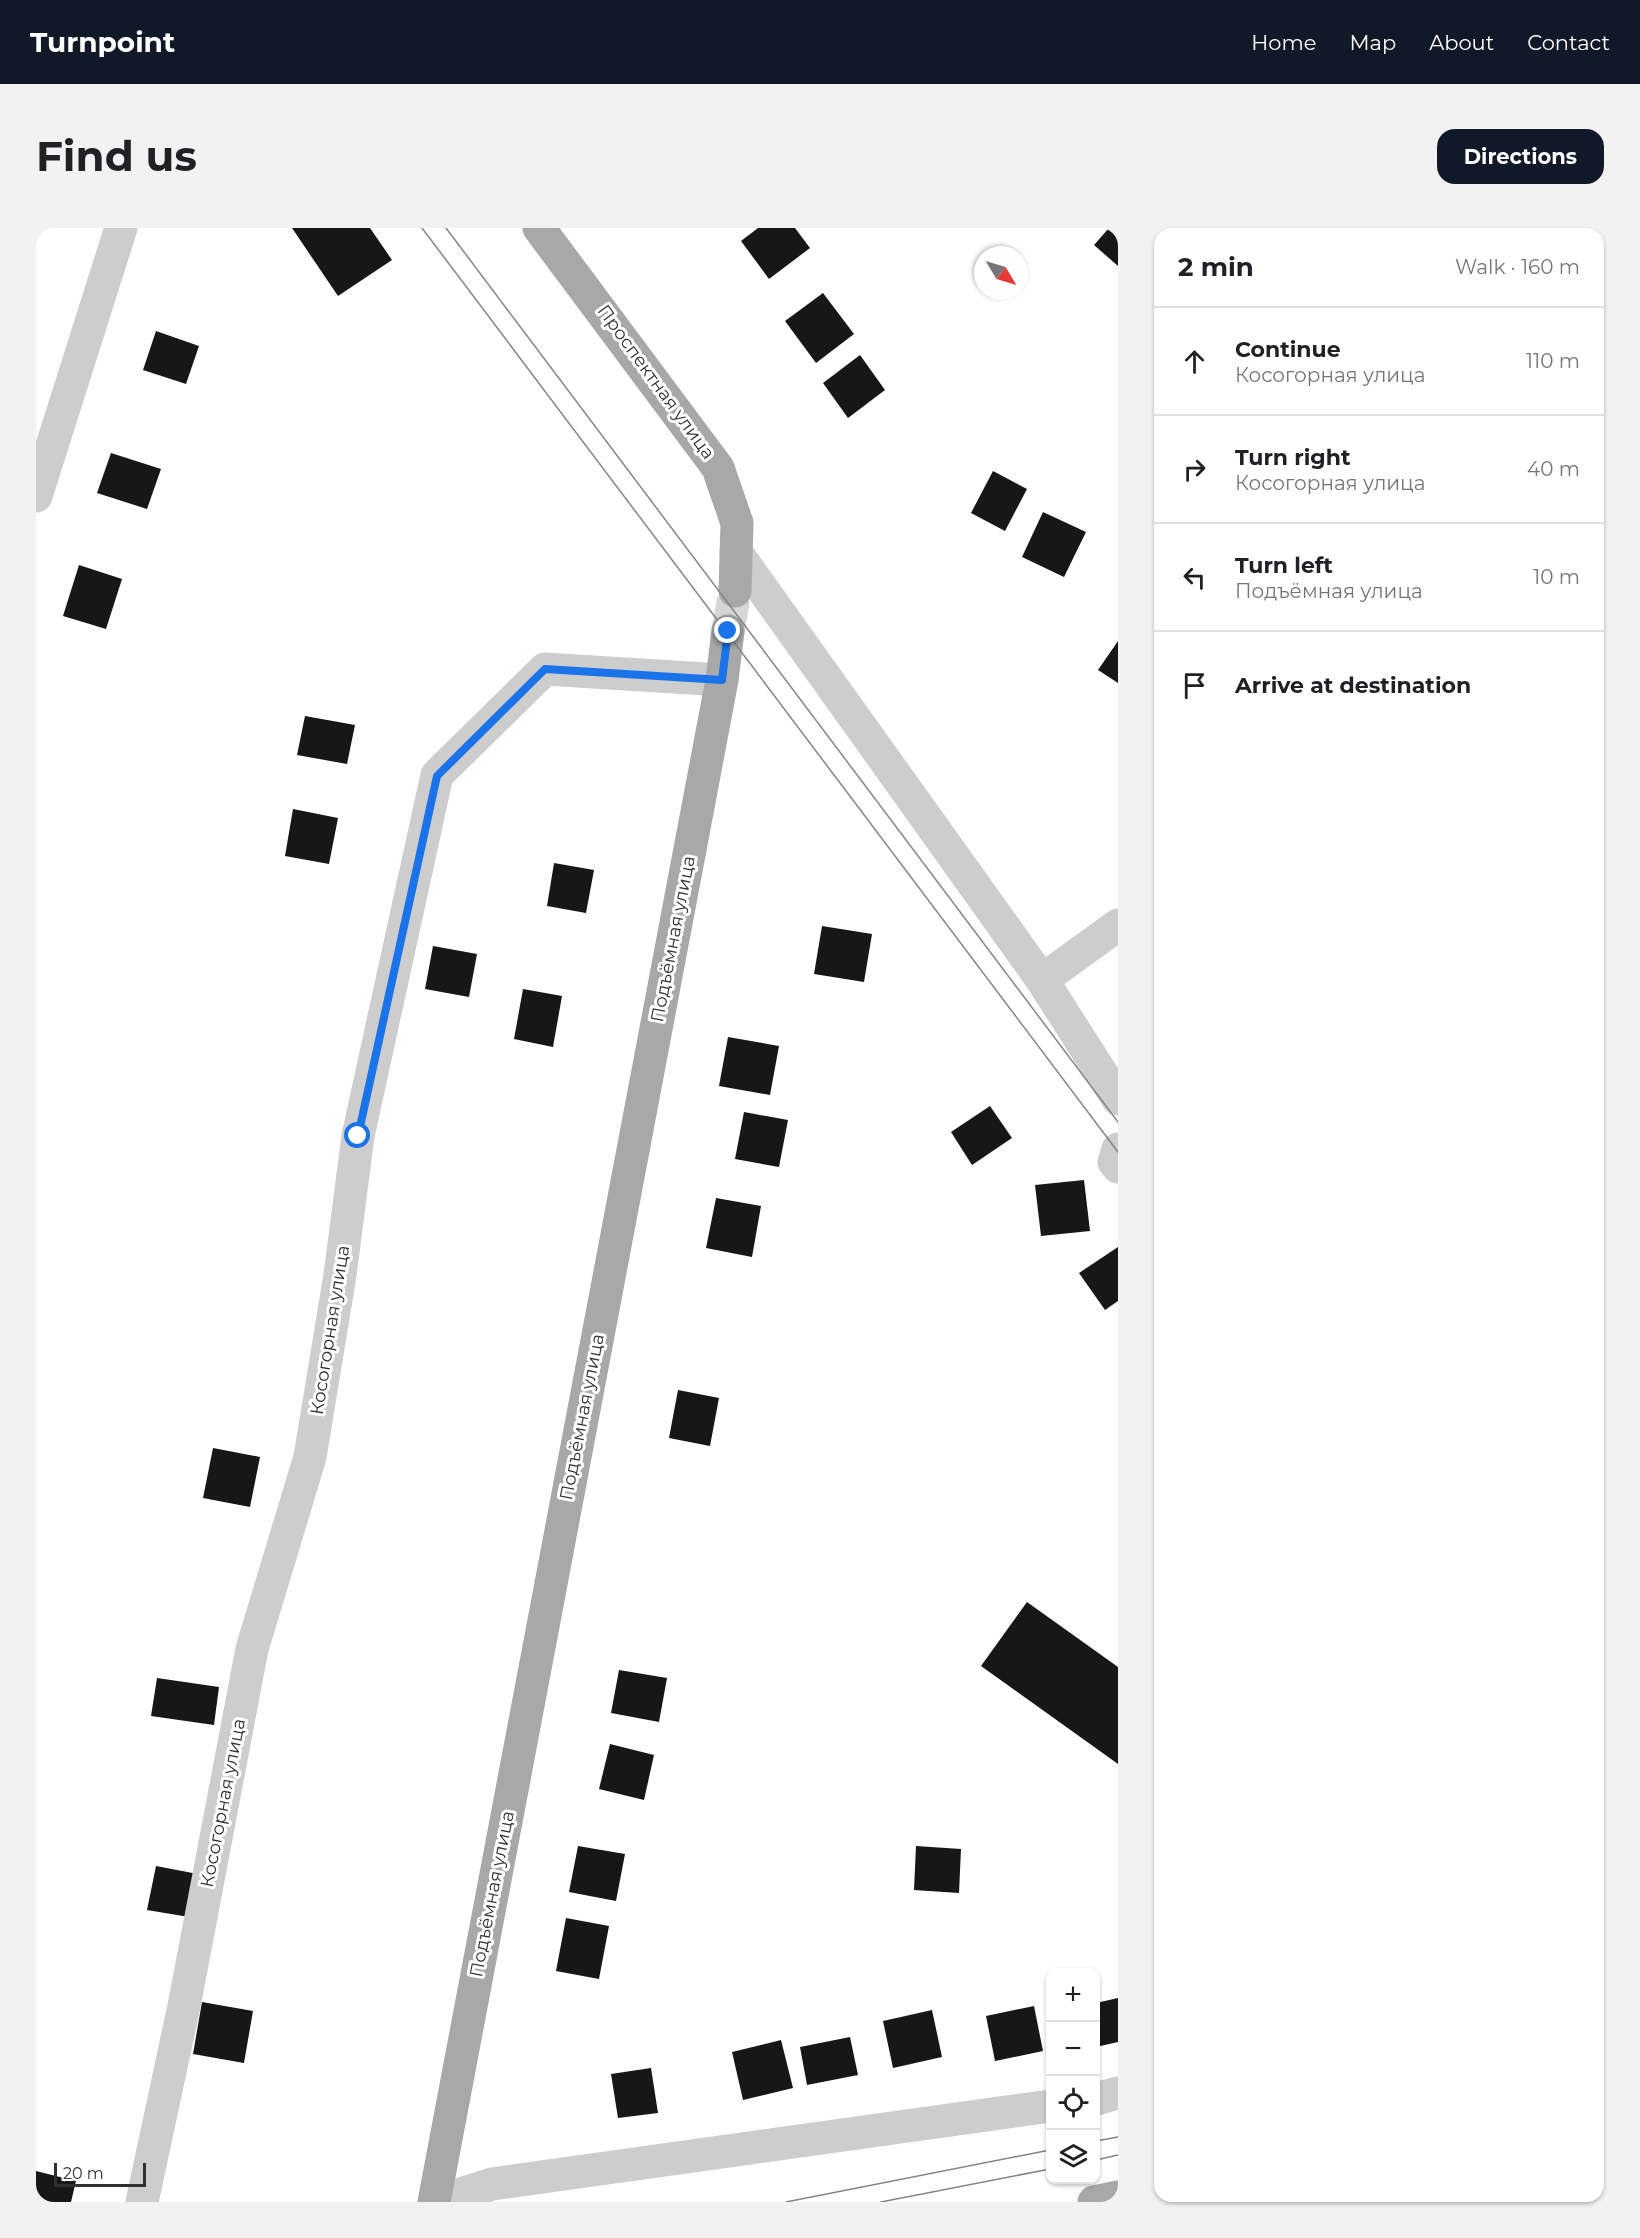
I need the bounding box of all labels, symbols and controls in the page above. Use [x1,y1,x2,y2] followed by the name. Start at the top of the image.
[30,25,175,59] text: Turnpoint
[1251,30,1316,55] text: Home
[1349,30,1396,55] text: Map
[1429,30,1494,55] text: About
[1527,30,1610,55] text: Contact
[1437,129,1604,184] button: Directions
[36,130,197,182] text: Find us
[974,246,1028,300] north arrow
[1178,251,1254,283] text: 2 min
[1455,255,1580,279] text: Walk · 160 m
[593,301,719,463] street label: Проспектная улица
[1235,336,1341,363] text: Continue
[1178,345,1211,378] icon: ahead
[1526,349,1580,373] text: 110 m
[1235,363,1425,387] text: Косогорная улица
[1235,444,1350,471] text: Turn right
[1178,453,1211,486] icon: right
[1527,457,1580,481] text: 40 m
[1235,471,1425,495] text: Косогорная улица
[1235,552,1333,579] text: Turn left
[1178,561,1211,594] icon: left
[1533,565,1580,589] text: 10 m
[1235,579,1423,603] text: Подъёмная улица
[714,617,740,643] route end
[1178,669,1211,702] icon: arrive
[1235,672,1471,699] text: Arrive at destination
[646,854,700,1024] street label: Подъёмная улица
[344,1122,370,1148] route start
[306,1244,354,1416] street label: Косогорная улица
[555,1332,609,1502] street label: Подъёмная улица
[196,1717,250,1889] street label: Косогорная улица
[465,1809,519,1979] street label: Подъёмная улица
[1046,1968,1100,2184] map controls
[1046,1968,1100,2022] button: +
[1046,2022,1100,2076] button: −
[1046,2076,1100,2130] button: locate
[1046,2130,1100,2184] button: layers
[54,2160,146,2188] scale bar
[63,2164,104,2183] text: 20 m

